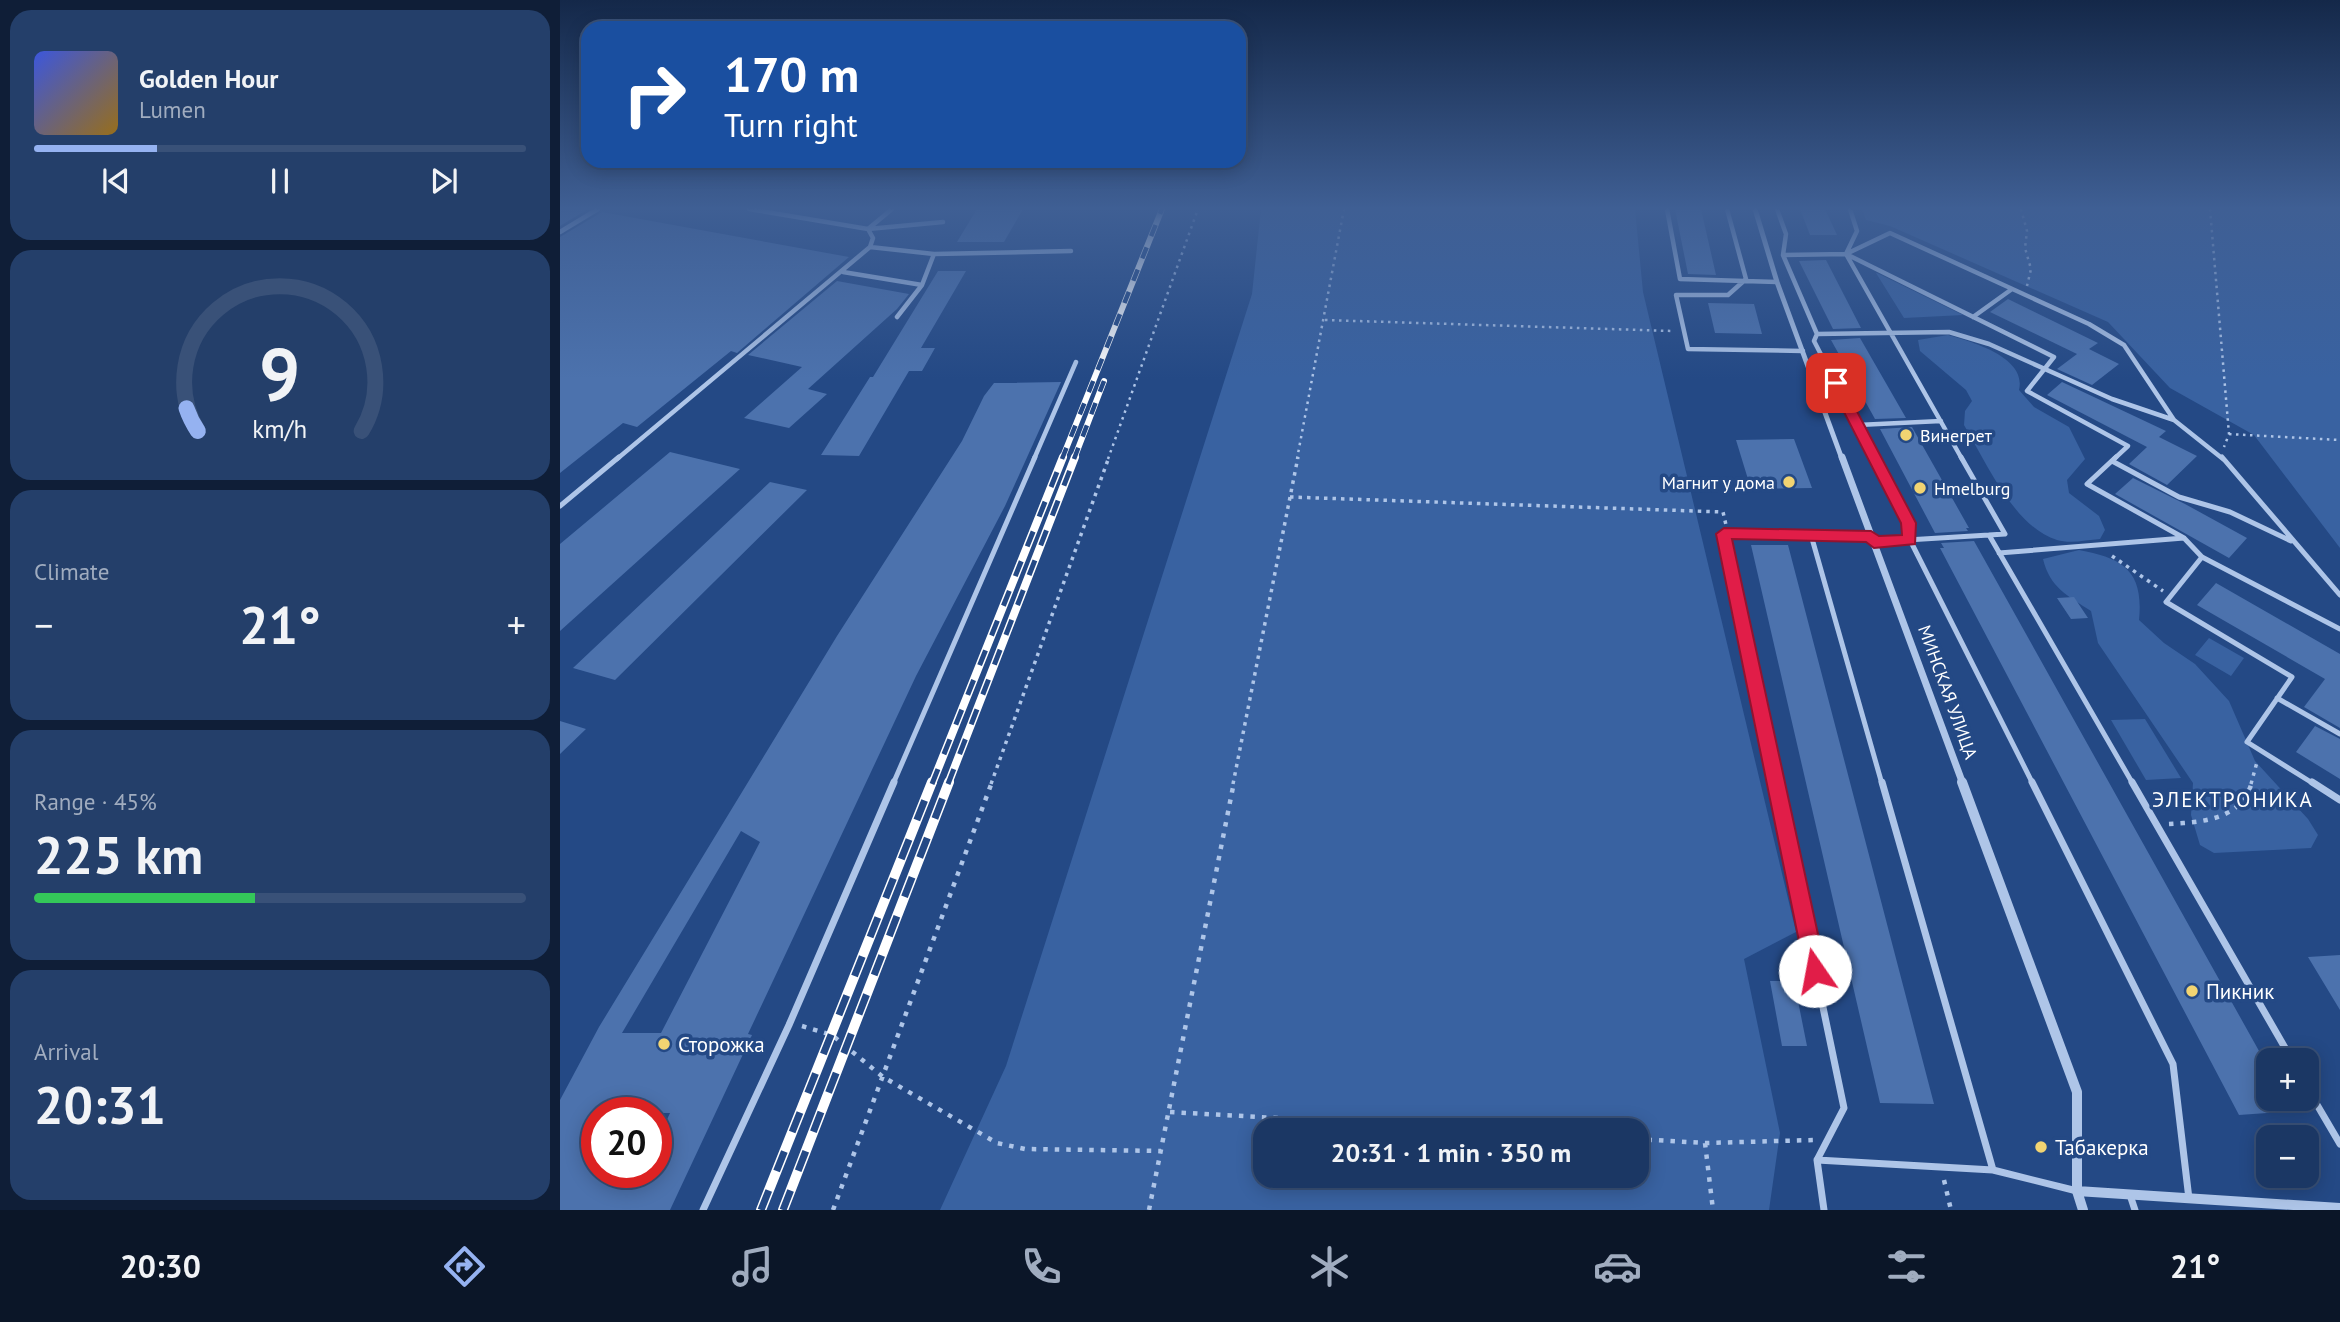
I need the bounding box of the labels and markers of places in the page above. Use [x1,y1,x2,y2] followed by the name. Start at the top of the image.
[1806,353,1866,413] pin
[1920,424,1993,447] place label: Винегрет
[1898,427,1914,443] marker: Винегрет
[1662,471,1775,494] place label: Магнит у дома
[1781,474,1797,490] marker: Магнит у дома
[1934,477,2010,500] place label: Hmelburg
[1912,480,1928,496] marker: Hmelburg
[2206,978,2274,1005] place label: Пикник
[2184,983,2200,999] marker: Пикник
[678,1031,765,1058] place label: Сторожка
[656,1036,672,1052] marker: Сторожка
[2055,1134,2149,1161] place label: Табакерка
[2033,1139,2049,1155] marker: Табакерка

